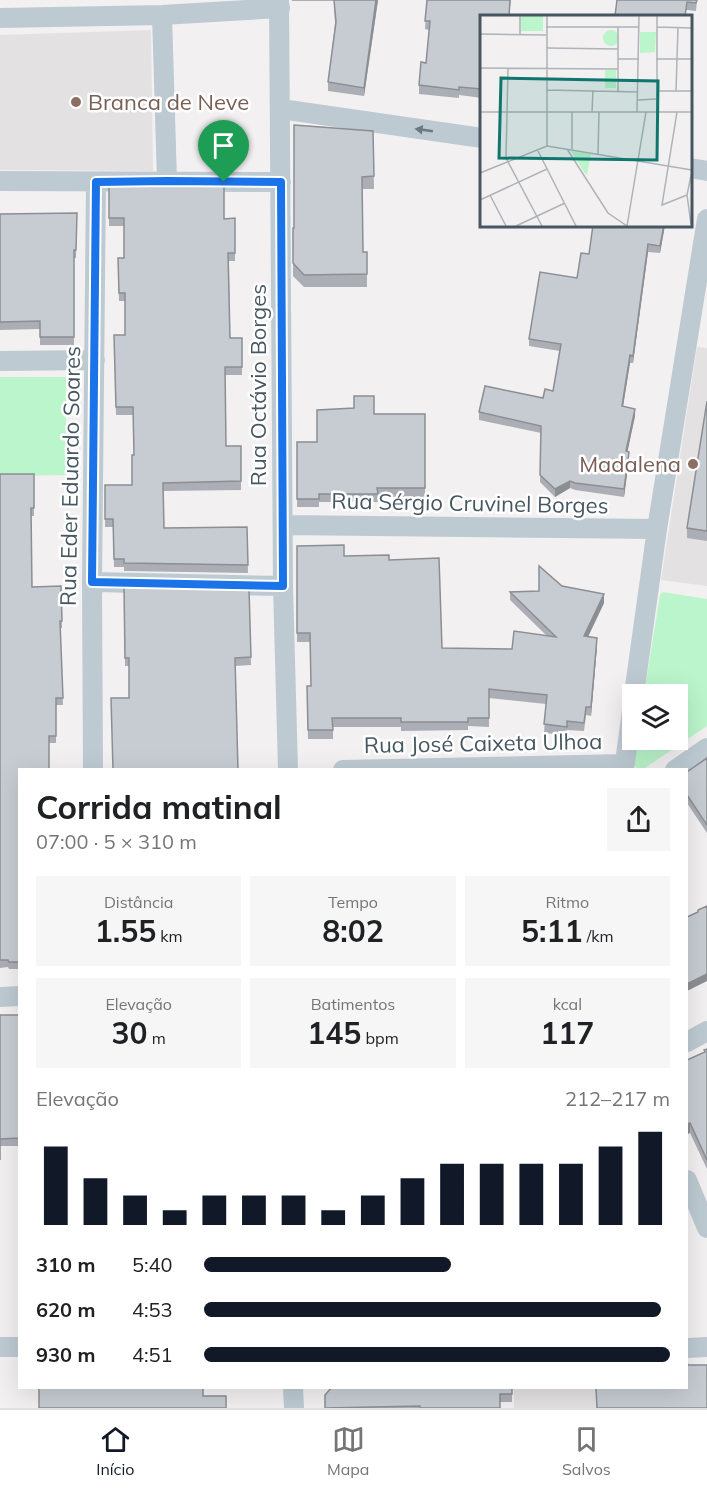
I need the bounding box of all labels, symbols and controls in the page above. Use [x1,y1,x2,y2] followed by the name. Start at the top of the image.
[480,15,692,226] inset map
[88,88,249,116] place label: Branca de Neve
[69,95,83,109] marker: Branca de Neve
[198,120,249,182] pin
[415,125,434,134] one-way arrow
[207,129,240,162] icon: arrive
[244,284,272,486] street label: Rua Octávio Borges
[54,346,86,606] street label: Rua Eder Eduardo Soares
[579,450,681,478] place label: Madalena
[686,457,700,471] marker: Madalena
[331,487,609,519] street label: Rua Sérgio Cruvinel Borges
[622,684,688,750] map controls
[622,684,688,750] button: layers
[364,727,602,759] street label: Rua José Caixeta Ulhoa
[36,786,282,827] text: Corrida matinal
[607,788,670,851] button: share
[36,829,197,854] text: 07:00 · 5 × 310 m
[104,892,173,912] text: Distância
[328,892,378,912] text: Tempo
[545,892,589,912] text: Ritmo
[95,912,156,950] text: 1.55
[322,912,384,950] text: 8:02
[521,912,583,950] text: 5:11
[156,926,183,946] text: km
[583,926,614,946] text: /km
[105,994,172,1014] text: Elevação
[311,994,395,1014] text: Batimentos
[553,994,582,1014] text: kcal
[112,1014,148,1052] text: 30
[307,1014,361,1052] text: 145
[540,1014,594,1052] text: 117
[148,1028,166,1048] text: m
[361,1028,399,1048] text: bpm
[36,1086,119,1111] text: Elevação
[565,1086,670,1111] text: 212–217 m
[36,1252,95,1277] text: 310 m
[132,1252,173,1277] text: 5:40
[36,1297,95,1322] text: 620 m
[132,1297,173,1322] text: 4:53
[36,1342,95,1367] text: 930 m
[132,1342,173,1367] text: 4:51
[96,1423,134,1479] tab: Início
[327,1423,369,1479] tab: Mapa
[562,1423,611,1479] tab: Salvos

